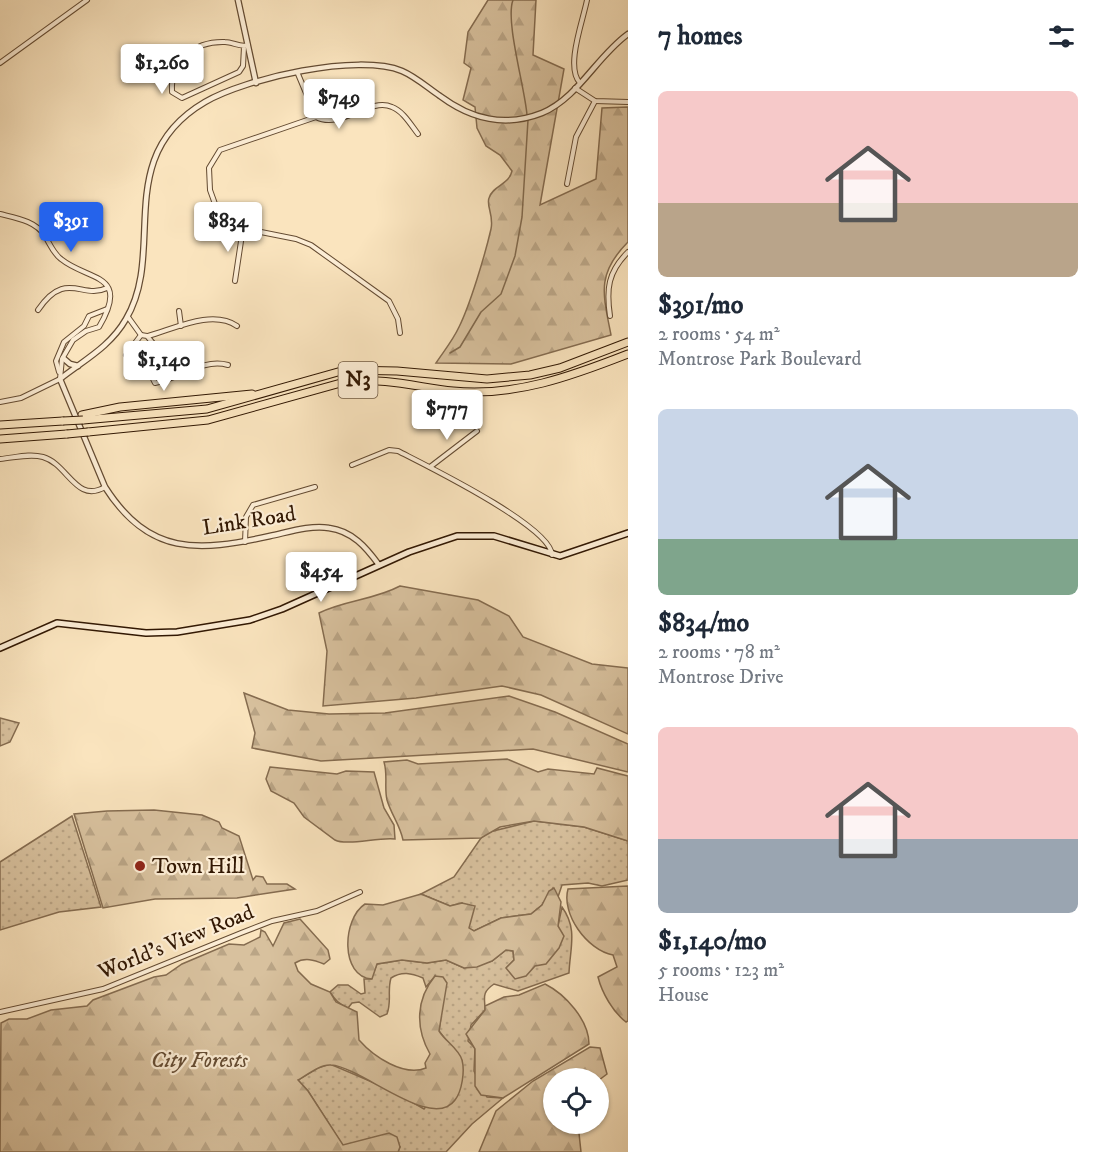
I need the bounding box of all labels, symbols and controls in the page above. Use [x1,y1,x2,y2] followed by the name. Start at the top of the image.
[658,20,742,53] text: 7 homes
[1045,20,1078,53] icon: filters
[113,44,211,95] pin: $1,260
[135,51,189,76] text: $1,260
[303,79,375,130] pin: $749
[318,86,360,111] text: $749
[814,130,922,238] icon: home
[35,202,107,253] pin: $391
[192,202,264,253] pin: $834
[53,209,89,234] text: $391
[208,209,248,234] text: $834
[658,289,743,322] text: $391/mo
[658,322,780,347] text: 2 rooms · 54 m²
[115,341,213,392] pin: $1,140
[658,347,861,372] text: Montrose Park Boulevard
[137,348,191,373] text: $1,140
[338,362,378,398] road number: N3
[411,390,483,441] pin: $777
[426,397,468,422] text: $777
[814,448,922,556] icon: home
[200,500,298,542] street label: Link Road
[285,552,357,603] pin: $454
[300,559,342,584] text: $454
[658,607,749,640] text: $834/mo
[658,640,780,665] text: 2 rooms · 78 m²
[658,665,783,690] text: Montrose Drive
[814,766,922,874] icon: home
[152,853,245,880] place label: Town Hill
[133,859,147,873] marker: Town Hill
[93,898,258,986] street label: World's View Road
[658,925,766,958] text: $1,140/mo
[658,958,784,983] text: 5 rooms · 123 m²
[658,983,709,1008] text: House
[151,1047,249,1074] park label: City Forests
[543,1068,609,1134] map controls
[543,1068,609,1134] button: locate

